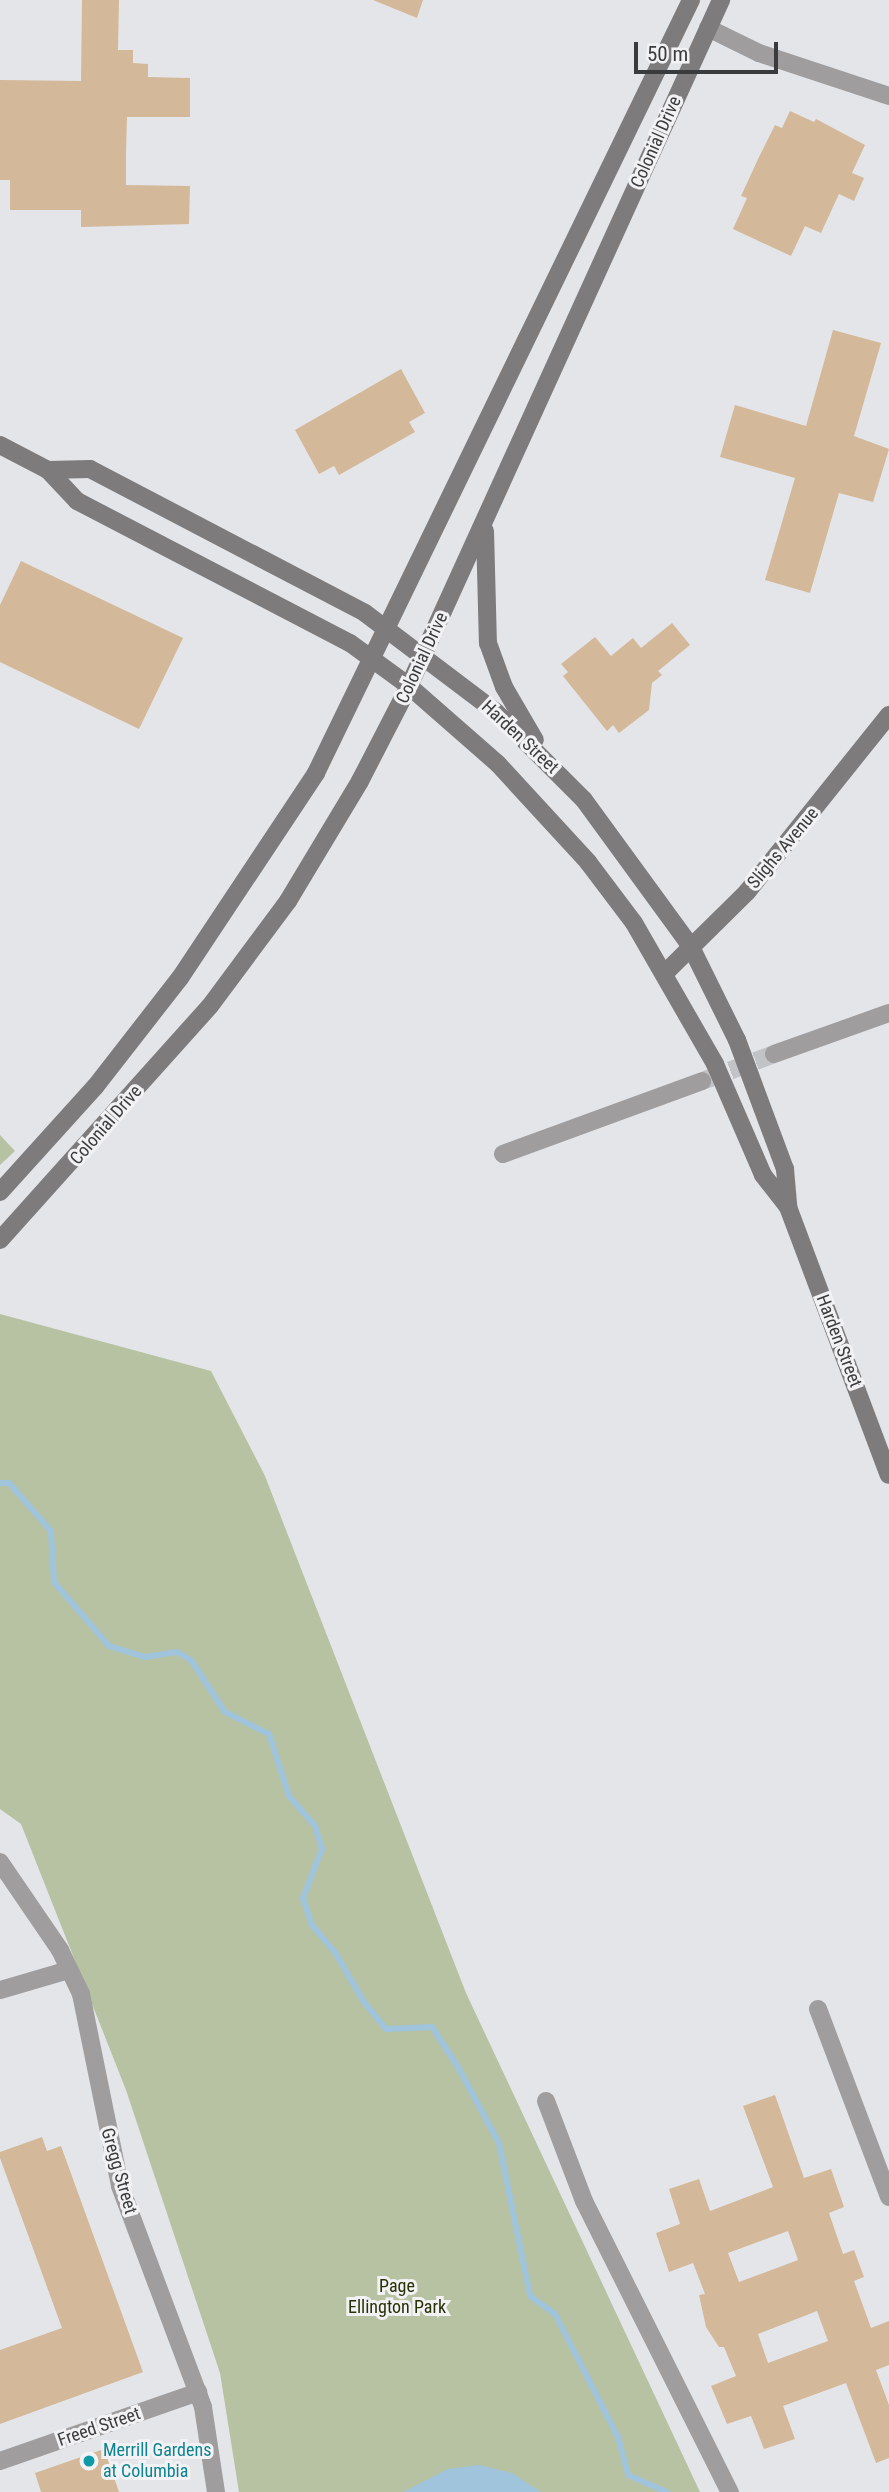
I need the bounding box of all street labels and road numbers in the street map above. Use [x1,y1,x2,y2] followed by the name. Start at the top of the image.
[626,93,686,191] street label: Colonial Drive
[391,609,453,707] street label: Colonial Drive
[477,696,563,778] street label: Harden Street
[743,803,823,893] street label: Slighs Avenue
[66,1081,146,1169] street label: Colonial Drive
[811,1292,867,1390] street label: Harden Street
[96,2126,142,2216] street label: Gregg Street
[55,2403,143,2451] street label: Freed Street

